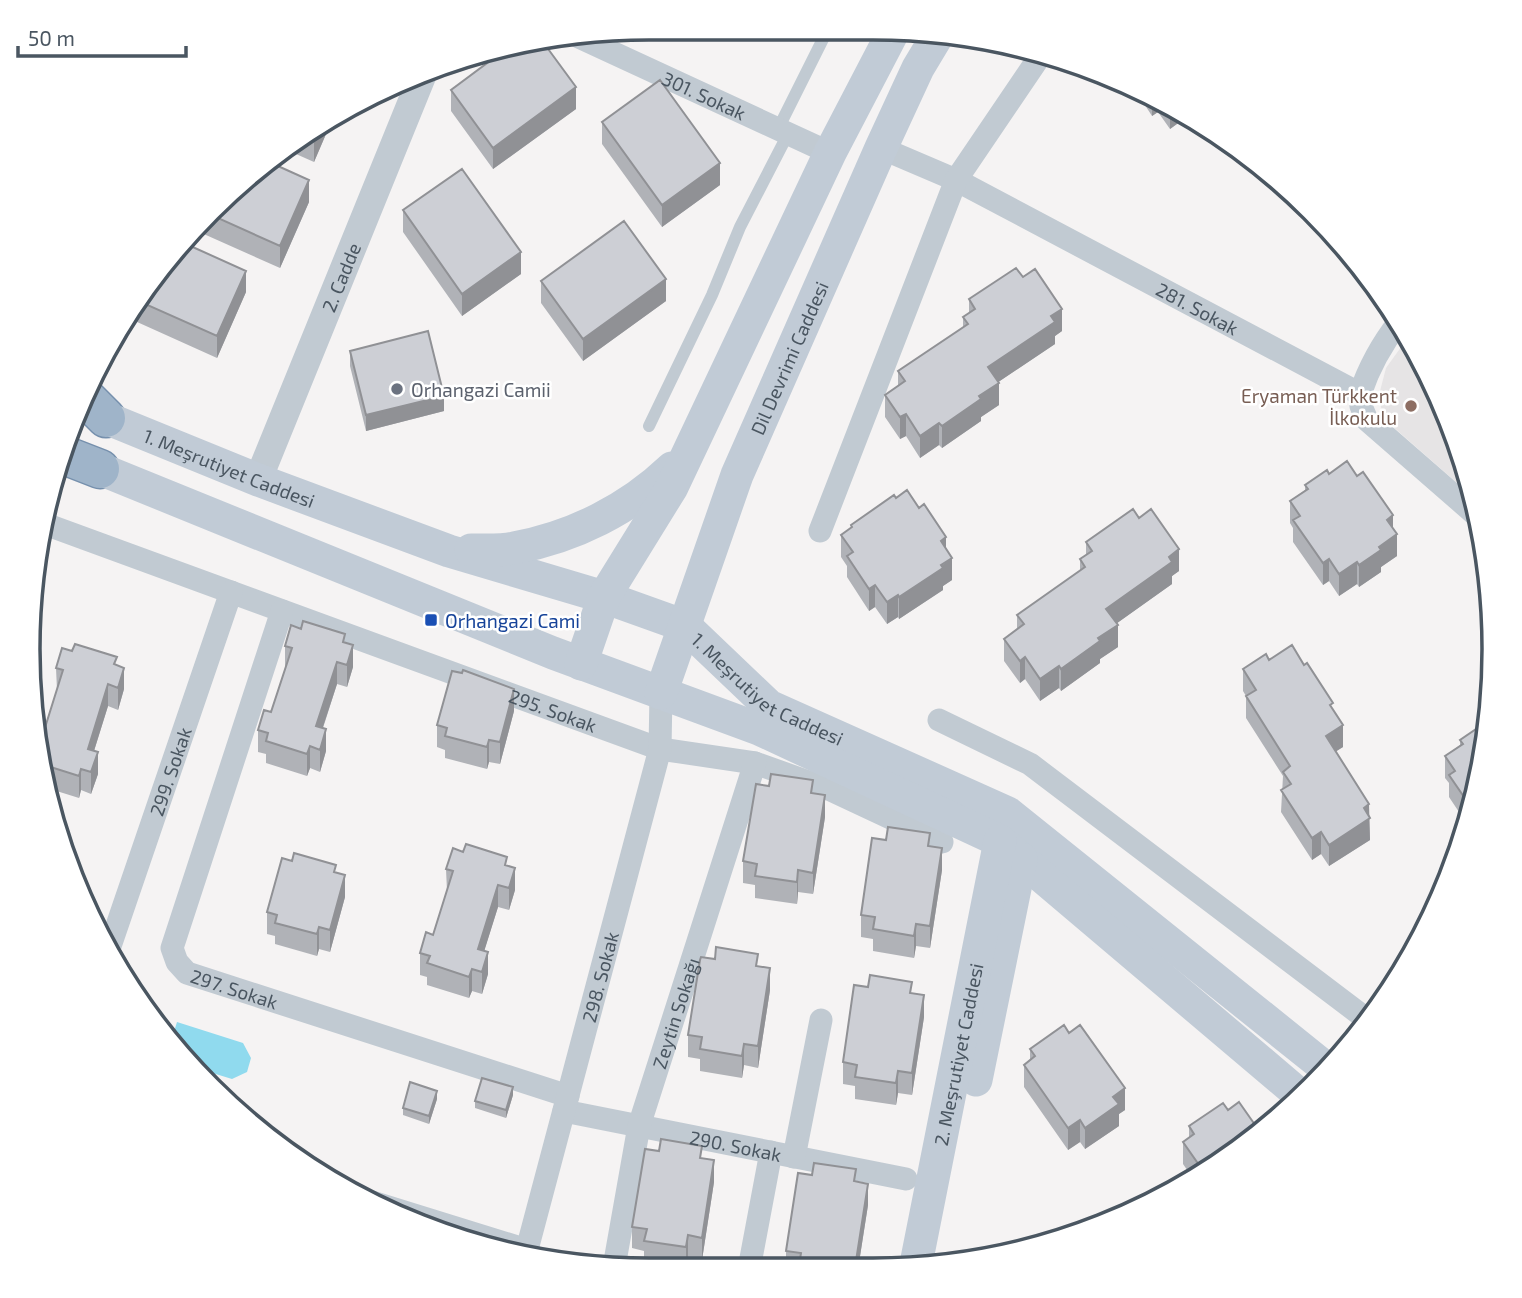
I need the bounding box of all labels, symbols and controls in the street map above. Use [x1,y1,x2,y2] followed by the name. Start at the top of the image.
[18,14,186,58] scale bar
[28,25,75,50] text: 50 m
[659,66,750,124] street label: 301. Sokak
[316,239,365,315] street label: 2. Cadde
[745,277,832,438] street label: Dil Devrimi Caddesi
[1153,277,1243,339] street label: 281. Sokak
[411,378,551,401] place label: Orhangazi Camii
[389,381,405,397] marker: Orhangazi Camii
[1241,384,1397,429] place label: Eryaman Türkkent İlkokulu
[1403,398,1419,414] marker: Eryaman Türkkent İlkokulu
[140,423,318,512] street label: 1. Meşrutiyet Caddesi
[445,609,580,632] place label: Orhangazi Cami
[423,612,439,628] marker: Orhangazi Cami
[687,627,847,749] street label: 1. Meşrutiyet Caddesi
[506,683,600,737] street label: 295. Sokak
[144,724,196,819] street label: 299. Sokak
[576,929,623,1025] street label: 298. Sokak
[647,954,704,1071] street label: Zeytin Sokağı
[928,961,987,1147] street label: 2. Meşrutiyet Caddesi
[188,963,281,1013] street label: 297. Sokak
[688,1125,784,1166] street label: 290. Sokak

